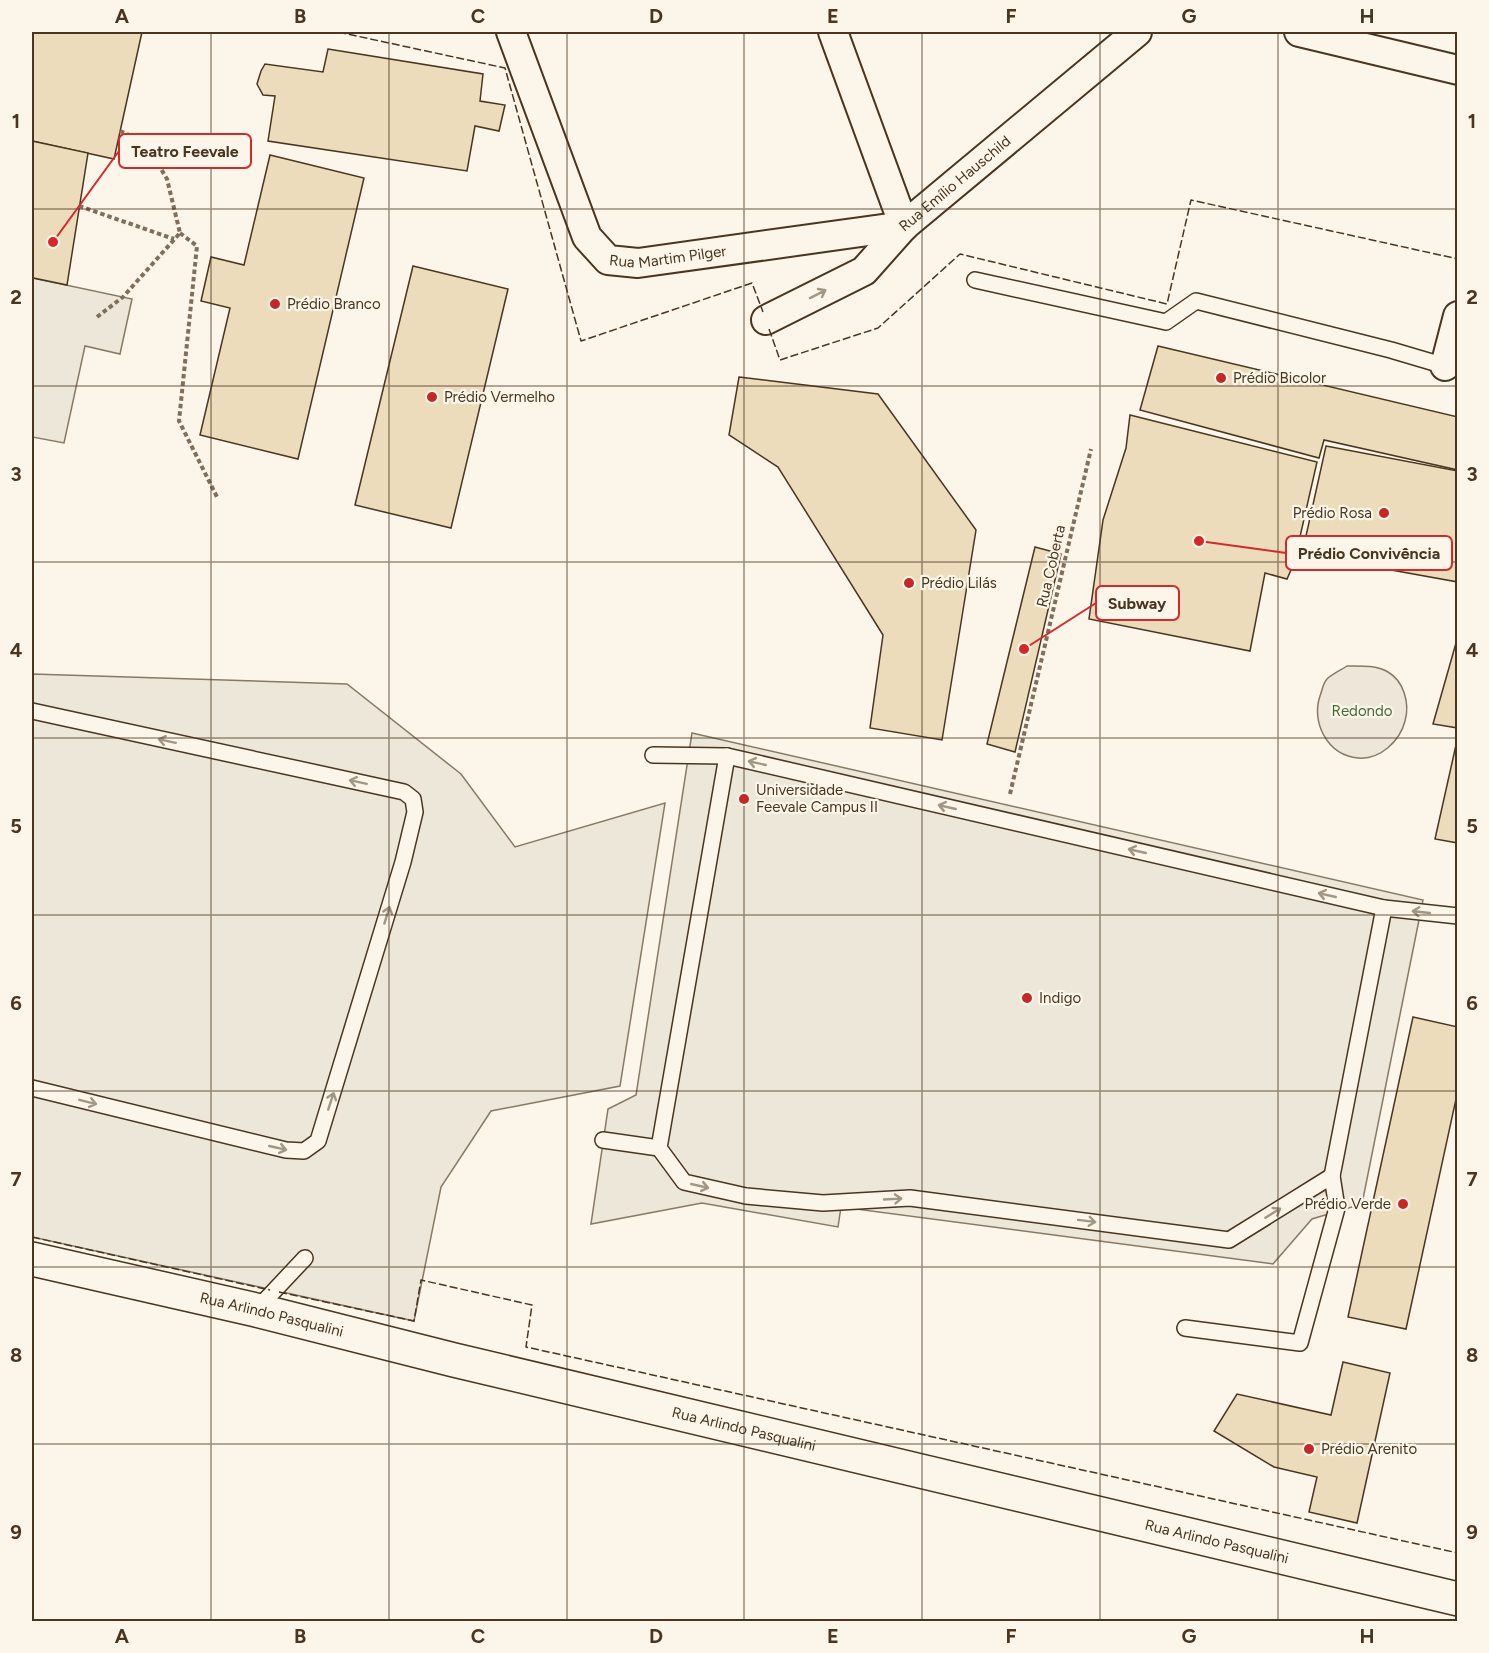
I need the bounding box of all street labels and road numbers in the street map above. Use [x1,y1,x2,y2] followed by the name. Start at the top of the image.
[895,132,1014,235] street label: Rua Emílio Hauschild
[608,242,727,272] street label: Rua Martim Pilger
[1033,523,1069,609] street label: Rua Coberta
[198,1288,345,1341] street label: Rua Arlindo Pasqualini
[670,1403,818,1455] street label: Rua Arlindo Pasqualini
[1143,1516,1290,1567] street label: Rua Arlindo Pasqualini

